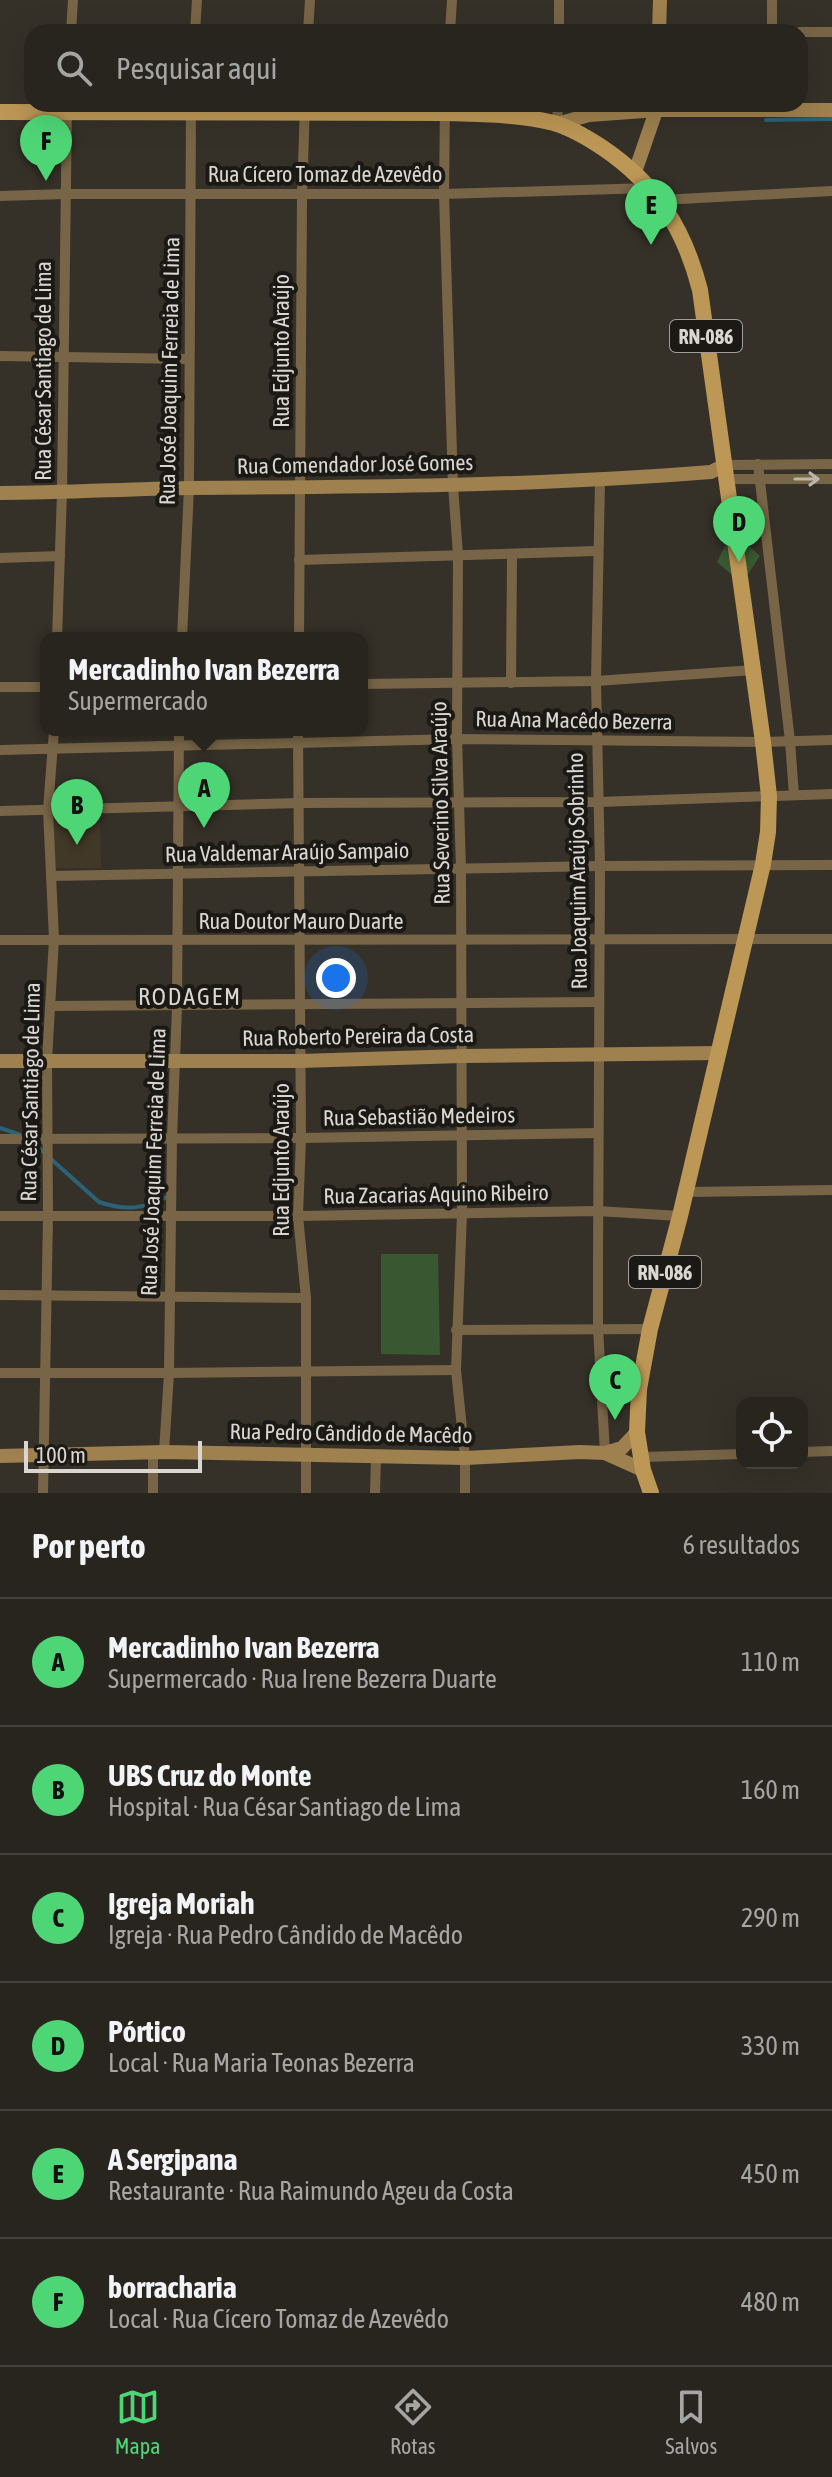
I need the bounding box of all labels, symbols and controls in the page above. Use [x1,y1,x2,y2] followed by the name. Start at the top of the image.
[24,24,808,112] search box
[52,46,96,90] icon: search
[116,51,277,85] text: Pesquisar aqui
[20,115,72,181] pin: F
[208,161,442,187] street label: Rua Cícero Tomaz de Azevêdo
[625,179,677,245] pin: E
[154,237,184,505] street label: Rua José Joaquim Ferreia de Lima
[30,261,56,481] street label: Rua César Santiago de Lima
[268,274,294,428] street label: Rua Edjunto Araújo
[670,320,742,352] road number: RN-086
[237,449,474,479] street label: Rua Comendador José Gomes
[793,471,820,487] one-way arrow
[713,496,765,562] pin: D
[40,632,368,736] popup
[68,652,340,686] text: Mercadinho Ivan Bezerra
[68,686,208,716] text: Supermercado
[425,701,455,905] street label: Rua Severino Silva Araújo
[475,705,673,735] street label: Rua Ana Macêdo Bezerra
[562,752,592,990] street label: Rua Joaquim Araújo Sobrinho
[178,762,230,828] pin: A
[51,779,103,845] pin: B
[165,837,409,867] street label: Rua Valdemar Araújo Sampaio
[198,908,404,934] street label: Rua Doutor Mauro Duarte
[316,958,356,998] your location
[15,982,45,1202] street label: Rua César Santiago de Lima
[138,983,242,1010] district label: RODAGEM
[242,1021,474,1051] street label: Rua Roberto Pereira da Costa
[135,1027,171,1297] street label: Rua José Joaquim Ferreia de Lima
[268,1083,294,1237] street label: Rua Edjunto Araújo
[323,1101,516,1131] street label: Rua Sebastião Medeiros
[323,1179,549,1209] street label: Rua Zacarias Aquino Ribeiro
[629,1256,701,1288] road number: RN-086
[589,1354,641,1420] pin: C
[736,1397,808,1469] map controls
[736,1397,808,1469] button: locate
[229,1418,473,1448] street label: Rua Pedro Cândido de Macêdo
[24,1437,202,1473] scale bar
[36,1442,86,1468] text: 100 m
[32,1526,146,1565] text: Por perto
[683,1530,800,1560] text: 6 resultados
[108,1630,379,1664] text: Mercadinho Ivan Bezerra
[52,1647,64,1677] text: A
[741,1647,800,1677] text: 110 m
[108,1664,497,1694] text: Supermercado · Rua Irene Bezerra Duarte
[108,1758,312,1792] text: UBS Cruz do Monte
[52,1775,64,1805] text: B
[741,1775,800,1805] text: 160 m
[108,1792,461,1822] text: Hospital · Rua César Santiago de Lima
[108,1886,254,1920] text: Igreja Moriah
[52,1903,64,1933] text: C
[741,1903,800,1933] text: 290 m
[108,1920,463,1950] text: Igreja · Rua Pedro Cândido de Macêdo
[108,2014,186,2048] text: Pórtico
[51,2031,65,2061] text: D
[741,2031,800,2061] text: 330 m
[108,2048,415,2078] text: Local · Rua Maria Teonas Bezerra
[108,2142,237,2176] text: A Sergipana
[52,2159,64,2189] text: E
[741,2159,800,2189] text: 450 m
[108,2176,514,2206] text: Restaurante · Rua Raimundo Ageu da Costa
[108,2270,237,2304] text: borracharia
[53,2287,63,2317] text: F
[741,2287,800,2317] text: 480 m
[108,2304,449,2334] text: Local · Rua Cícero Tomaz de Azevêdo
[115,2385,160,2459] tab: Mapa
[390,2385,436,2459] tab: Rotas
[665,2385,717,2459] tab: Salvos

